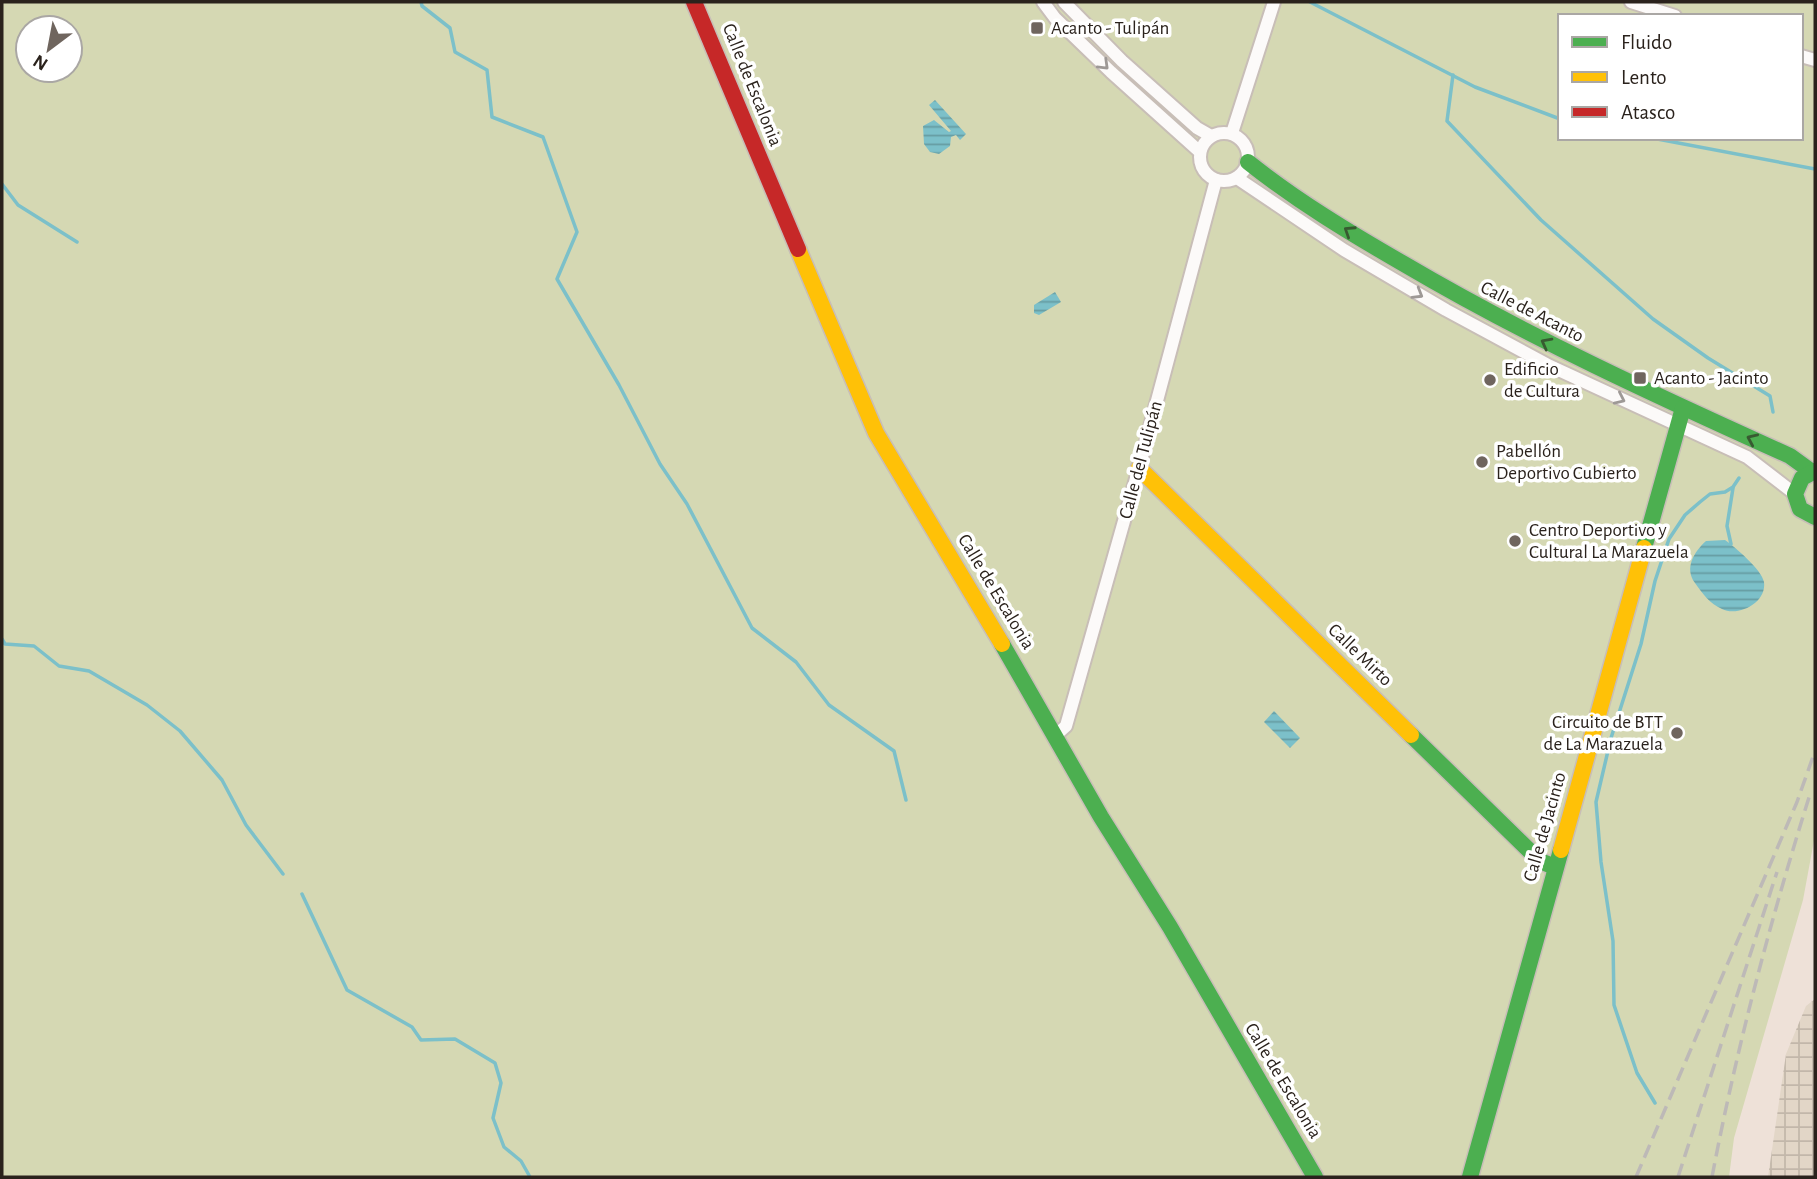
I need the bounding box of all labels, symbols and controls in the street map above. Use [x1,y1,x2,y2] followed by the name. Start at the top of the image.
[14,14,84,84] north arrow
[1558,14,1803,140] legend
[1051,19,1169,38] place label: Acanto - Tulipán
[1029,20,1045,36] marker: Acanto - Tulipán
[719,21,785,149] street label: Calle de Escalonia
[1621,32,1672,53] text: Fluido
[30,51,51,74] text: N
[1096,57,1109,70] one-way arrow
[1621,67,1667,88] text: Lento
[1621,102,1675,123] text: Atasco
[1343,226,1356,239] one-way arrow
[1477,278,1587,346] street label: Calle de Acanto
[1411,286,1424,299] one-way arrow
[1541,338,1553,352] one-way arrow
[1504,360,1580,401] place label: Edificio de Cultura
[1654,369,1769,388] place label: Acanto - Jacinto
[1632,370,1648,386] marker: Acanto - Jacinto
[1482,372,1498,388] marker: Edificio de Cultura
[1613,390,1625,404] one-way arrow
[1116,399,1166,521] street label: Calle del Tulipán
[1747,433,1760,447] one-way arrow
[1496,442,1637,483] place label: Pabellón Deportivo Cubierto
[1474,454,1490,470] marker: Pabellón Deportivo Cubierto
[1529,521,1689,562] place label: Centro Deportivo y Cultural La Marazuela
[954,531,1038,653] street label: Calle de Escalonia
[1507,533,1523,549] marker: Centro Deportivo y Cultural La Marazuela
[1324,620,1396,690] street label: Calle Mirto
[1544,713,1663,754] place label: Circuito de BTT de La Marazuela
[1669,725,1685,741] marker: Circuito de BTT de La Marazuela
[1520,770,1570,884] street label: Calle de Jacinto
[1241,1020,1325,1142] street label: Calle de Escalonia

